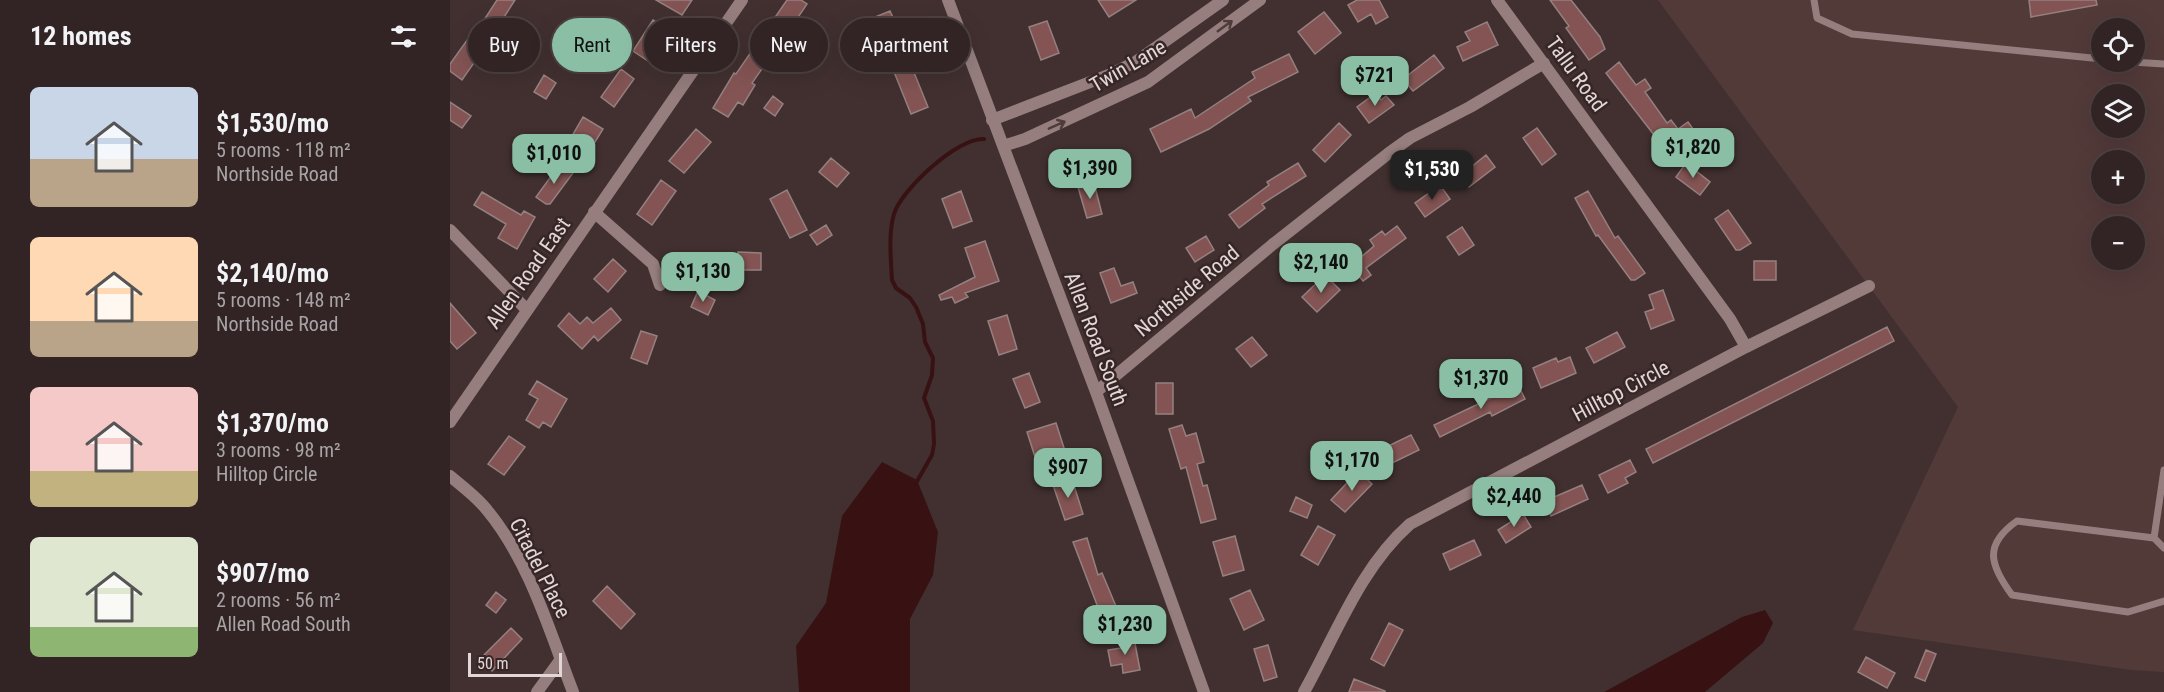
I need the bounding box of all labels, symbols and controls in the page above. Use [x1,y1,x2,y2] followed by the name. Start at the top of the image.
[468,18,540,72] chip: Buy
[552,18,632,72] chip: Rent
[644,18,738,72] chip: Filters
[750,18,828,72] chip: New
[840,18,970,72] chip: Apartment
[2091,18,2145,270] map controls
[2091,18,2145,72] button: locate
[387,20,420,53] icon: filters
[1216,20,1232,33] one-way arrow
[30,21,132,51] text: 12 homes
[1541,32,1611,116] street label: Tallu Road
[1086,35,1170,97] street label: Twin Lane
[1339,56,1411,107] pin: $721
[1355,63,1395,87] text: $721
[2091,84,2145,138] button: layers
[216,108,329,138] text: $1,530/mo
[78,111,150,183] icon: home
[1048,118,1066,130] one-way arrow
[1644,128,1742,179] pin: $1,820
[505,134,603,185] pin: $1,010
[1665,135,1721,159] text: $1,820
[216,138,351,162] text: 5 rooms · 118 m²
[526,141,582,165] text: $1,010
[1041,149,1139,200] pin: $1,390
[1383,150,1481,201] pin: $1,530
[2091,150,2145,204] button: +
[1062,156,1118,180] text: $1,390
[1404,157,1460,181] text: $1,530
[216,162,338,186] text: Northside Road
[481,213,575,333] street label: Allen Road East
[2091,216,2145,270] button: −
[1130,241,1244,341] street label: Northside Road
[1272,243,1370,294] pin: $2,140
[1293,250,1349,274] text: $2,140
[654,252,752,303] pin: $1,130
[216,258,329,288] text: $2,140/mo
[675,259,731,283] text: $1,130
[78,261,150,333] icon: home
[1059,269,1133,409] street label: Allen Road South
[216,288,351,312] text: 5 rooms · 148 m²
[216,312,338,336] text: Northside Road
[1568,355,1674,427] street label: Hilltop Circle
[1432,359,1530,410] pin: $1,370
[1453,366,1509,390] text: $1,370
[216,408,329,438] text: $1,370/mo
[78,411,150,483] icon: home
[216,438,341,462] text: 3 rooms · 98 m²
[1303,441,1401,492] pin: $1,170
[1032,448,1104,499] pin: $907
[1324,448,1380,472] text: $1,170
[1048,455,1088,479] text: $907
[216,462,317,486] text: Hilltop Circle
[1465,477,1563,528] pin: $2,440
[1486,484,1542,508] text: $2,440
[505,514,575,622] street label: Citadel Place
[216,558,309,588] text: $907/mo
[78,561,150,633] icon: home
[216,588,341,612] text: 2 rooms · 56 m²
[1076,605,1174,656] pin: $1,230
[216,612,351,636] text: Allen Road South
[1097,612,1153,636] text: $1,230
[468,650,562,678] scale bar
[477,654,509,673] text: 50 m

